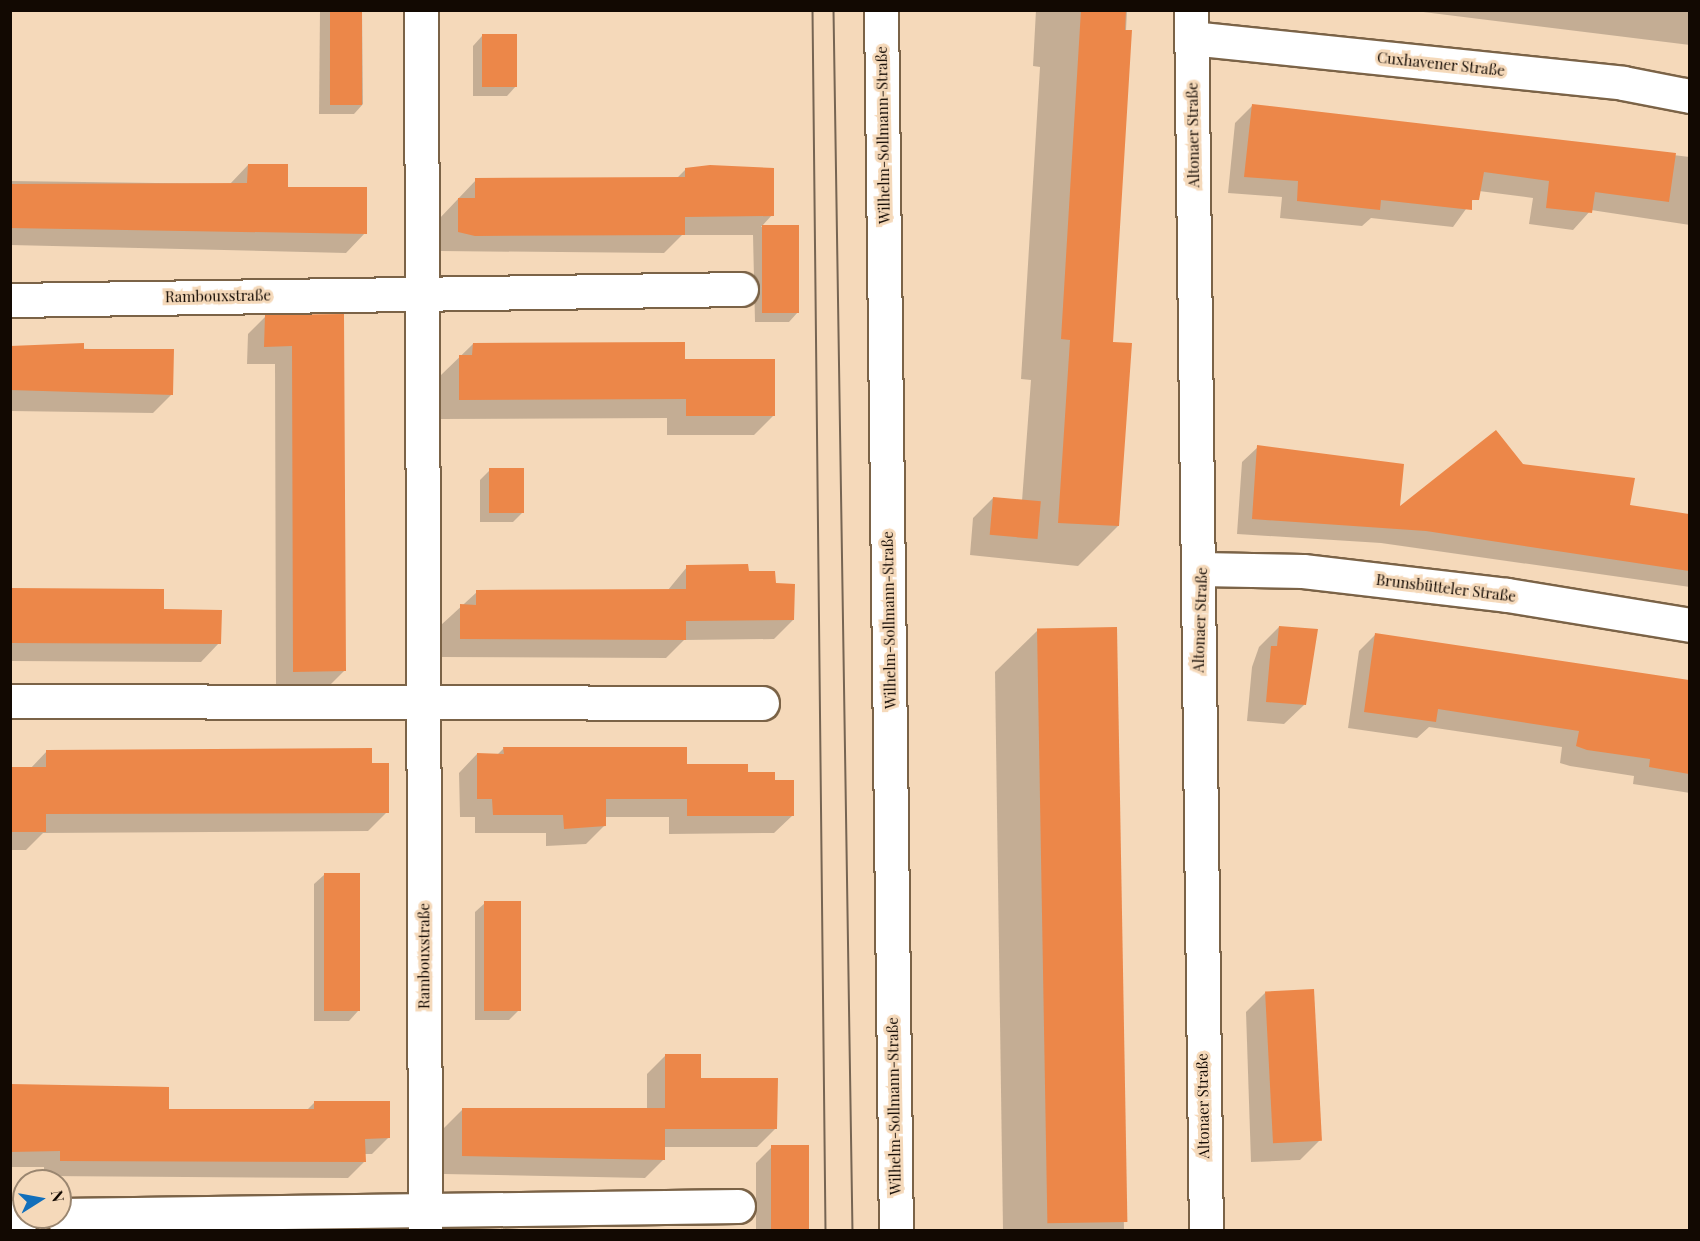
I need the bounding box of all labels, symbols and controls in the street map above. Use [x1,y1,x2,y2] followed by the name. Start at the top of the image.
[872,46,894,224] street label: Wilhelm-Sollmann-Straße
[1376,48,1506,80] street label: Cuxhavener Straße
[1183,82,1203,188] street label: Altonaer Straße
[165,286,271,306] street label: Rambouxstraße
[878,531,900,709] street label: Wilhelm-Sollmann-Straße
[1189,567,1211,673] street label: Altonaer Straße
[1375,570,1517,606] street label: Brunsbütteler Straße
[415,903,433,1009] street label: Rambouxstraße
[883,1017,905,1195] street label: Wilhelm-Sollmann-Straße
[1193,1053,1213,1159] street label: Altonaer Straße
[12,1169,72,1229] north arrow
[47,1188,70,1204] text: N

